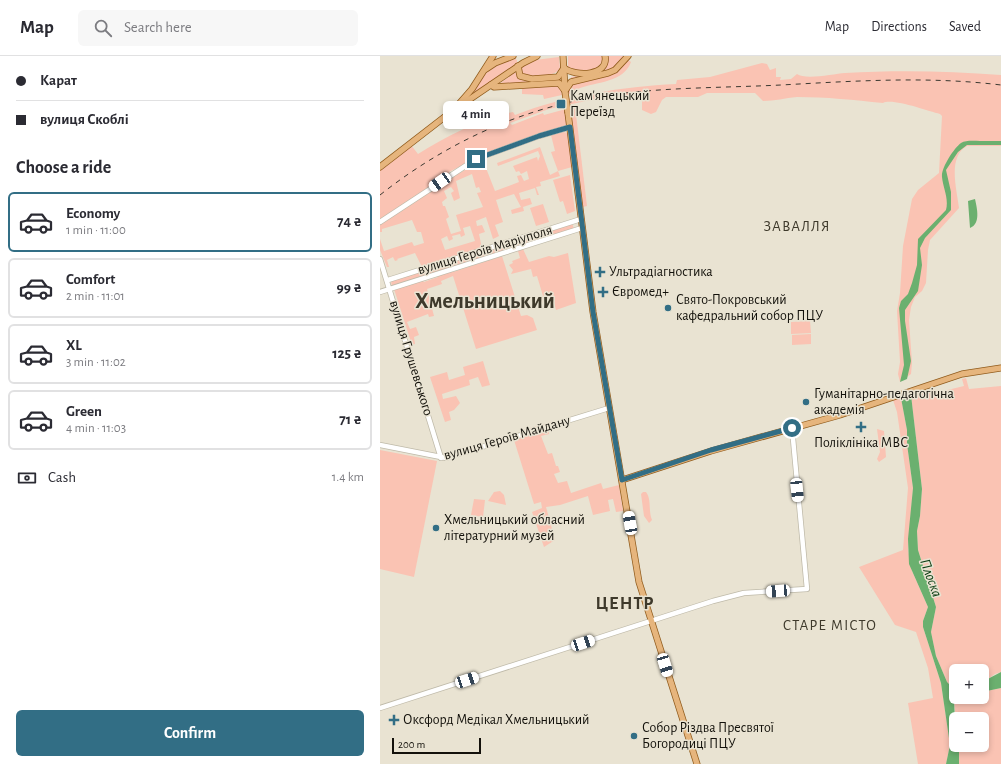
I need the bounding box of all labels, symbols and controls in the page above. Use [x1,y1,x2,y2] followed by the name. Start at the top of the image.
[78,10,358,46] search box
[92,17,114,39] icon: search
[20,18,54,37] text: Map
[124,20,192,35] text: Search here
[825,20,849,34] text: Map
[871,20,927,34] text: Directions
[949,20,981,34] text: Saved
[40,73,77,88] text: Карат
[570,89,649,119] place label: Кам'янецький Переїзд
[555,98,567,110] marker: Кам'янецький Переїзд
[443,101,509,129] callout: 4 min
[461,108,491,121] text: 4 min
[40,112,129,127] text: вулиця Скоблі
[467,150,485,168] route end
[16,159,111,177] text: Choose a ride
[427,170,453,194] car
[18,204,54,240] icon: car
[66,206,120,221] text: Economy
[337,214,362,229] text: 74 ₴
[763,219,831,234] district label: ЗАВАЛЛЯ
[416,223,554,277] street label: вулиця Героїв Маріуполя
[66,224,126,237] text: 1 min · 11:00
[609,265,713,279] place label: Ультрадіагностика
[594,266,606,278] marker: Ультрадіагностика
[18,270,54,306] icon: car
[66,272,115,287] text: Comfort
[337,280,362,295] text: 99 ₴
[612,285,669,299] place label: Євромед+
[597,286,609,298] marker: Євромед+
[66,290,125,303] text: 2 min · 11:01
[415,290,555,312] district label: Хмельницький
[676,293,823,323] place label: Свято-Покровський кафедральний собор ПЦУ
[387,299,435,417] street label: вулиця Грушевського
[663,303,673,313] marker: Свято-Покровський кафедральний собор ПЦУ
[18,336,54,372] icon: car
[66,338,82,353] text: XL
[332,346,362,361] text: 125 ₴
[66,356,126,369] text: 3 min · 11:02
[814,387,955,417] place label: Гуманітарно-педагогічна академія
[801,397,811,407] marker: Гуманітарно-педагогічна академія
[18,402,54,438] icon: car
[66,404,102,419] text: Green
[339,412,362,427] text: 71 ₴
[442,413,572,463] street label: вулиця Героїв Майдану
[783,419,801,437] route start
[855,421,867,433] marker: Поліклініка МВС
[66,422,126,435] text: 4 min · 11:03
[814,436,908,450] place label: Поліклініка МВС
[16,467,38,489] icon: cash
[48,470,76,485] text: Cash
[332,471,364,484] text: 1.4 km
[790,477,804,503] car
[622,510,638,536] car
[444,513,585,543] place label: Хмельницький обласний літературний музей
[431,523,441,533] marker: Хмельницький обласний літературний музей
[917,557,945,599] water label: Плоска
[766,584,790,598] car
[595,595,655,613] district label: ЦЕНТР
[783,618,877,633] district label: СТАРЕ МІСТО
[570,634,596,652] car
[656,652,674,678] car
[949,664,989,752] map controls
[949,664,989,704] button: +
[454,671,480,689] car
[16,710,364,756] button: Confirm
[949,712,989,752] button: −
[403,713,590,727] place label: Оксфорд Медікал Хмельницький
[388,714,400,726] marker: Оксфорд Медікал Хмельницький
[642,721,775,751] place label: Собор Різдва Пресвятої Богородиці ПЦУ
[629,731,639,741] marker: Собор Різдва Пресвятої Богородиці ПЦУ
[392,736,481,755] scale bar
[398,739,425,750] text: 200 m

